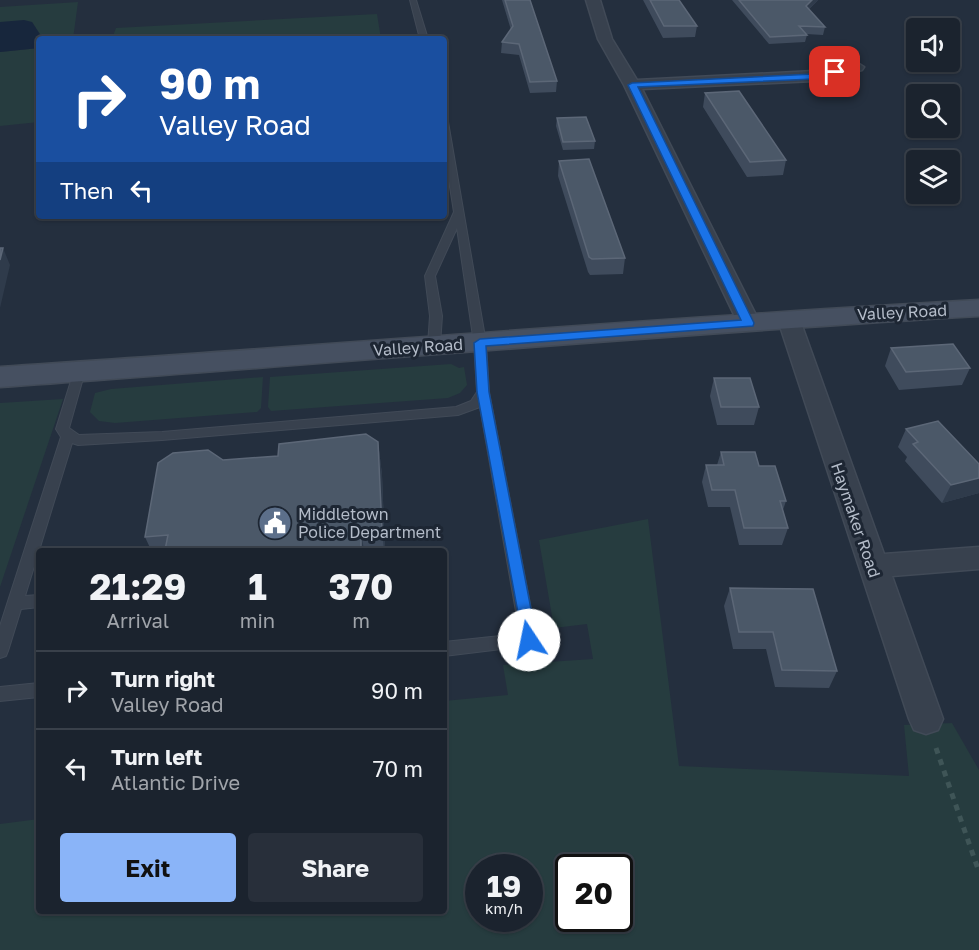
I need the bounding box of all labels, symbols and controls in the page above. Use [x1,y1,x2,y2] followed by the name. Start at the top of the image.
[906,18,960,204] map controls
[906,18,960,72] button: sound
[809,46,860,97] pin
[818,55,851,88] icon: arrive
[159,58,260,108] text: 90 m
[60,60,138,138] icon: right
[906,84,960,138] button: search
[159,109,311,141] text: Valley Road
[906,150,960,204] button: layers
[125,174,158,207] icon: left
[60,177,113,204] text: Then
[857,300,947,324] street label: Valley Road
[372,334,464,360] street label: Valley Road
[827,460,885,580] street label: Haymaker Road
[298,504,441,542] place label: Middletown Police Department
[257,505,293,541] public building icon: Middletown Police Department
[89,565,186,608] text: 21:29
[248,565,267,608] text: 1
[329,565,394,608] text: 370
[107,608,169,632] text: Arrival
[240,608,275,632] text: min
[352,608,370,632] text: m
[497,608,561,672] position arrow
[111,665,215,692] text: Turn right
[60,674,93,707] icon: right
[371,677,423,704] text: 90 m
[111,692,224,716] text: Valley Road
[111,743,202,770] text: Turn left
[60,752,93,785] icon: left
[373,755,423,782] text: 70 m
[111,770,240,794] text: Atlantic Drive
[60,833,236,902] button: Exit
[248,833,423,902] button: Share
[555,854,633,932] speed limit sign: 20
[487,868,521,904] text: 19
[485,899,523,917] text: km/h

